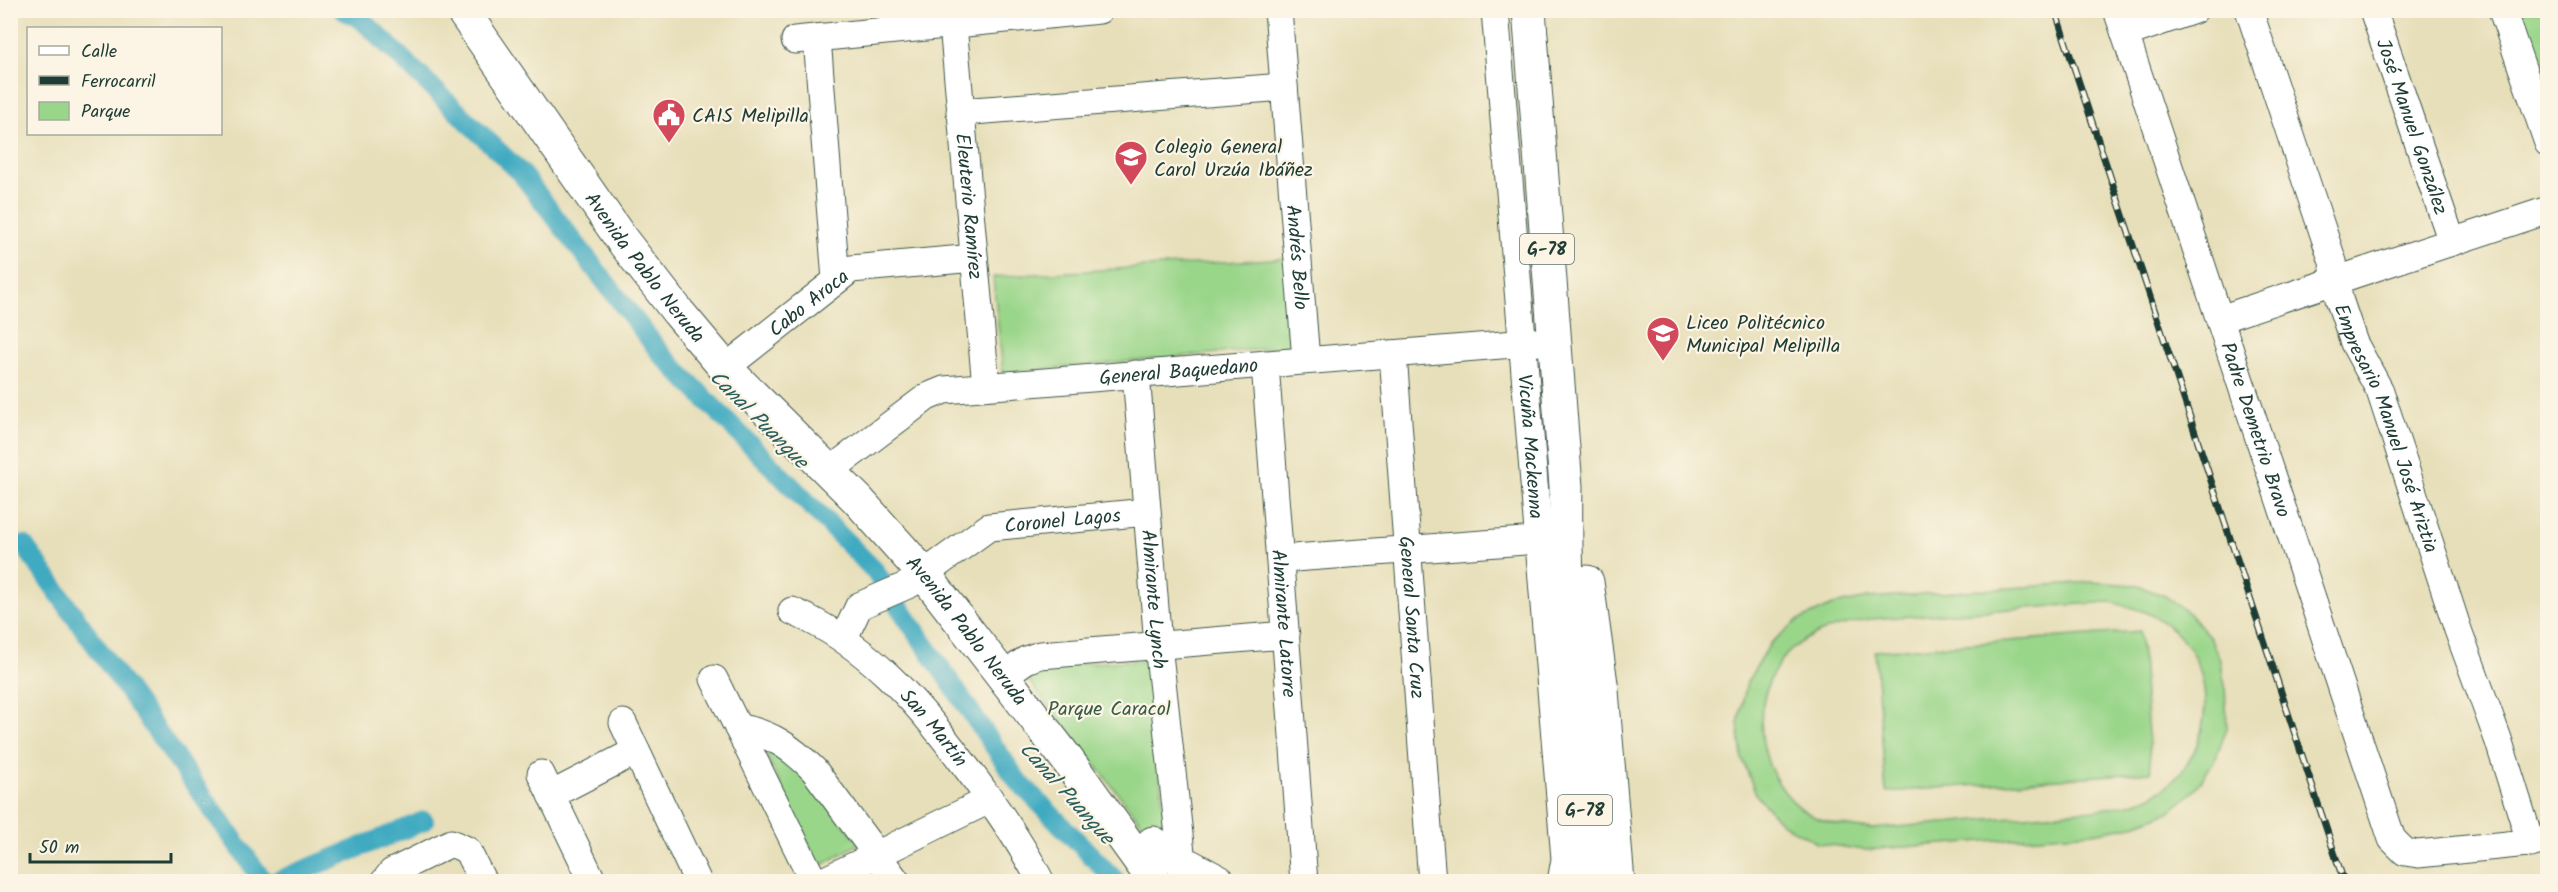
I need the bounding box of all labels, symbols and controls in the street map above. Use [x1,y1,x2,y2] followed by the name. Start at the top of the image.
[27,27,222,135] legend
[2366,35,2456,220] street label: José Manuel González
[81,38,117,67] text: Calle
[81,68,156,97] text: Ferrocarril
[651,97,687,144] public building icon: CAIS Melipilla
[81,98,130,127] text: Parque
[692,101,809,133] place label: CAIS Melipilla
[945,132,990,281] street label: Eleuterio Ramírez
[1154,132,1313,187] place label: Colegio General Carol Urzúa Ibáñez
[1113,139,1149,186] school or university icon: Colegio General Carol Urzúa Ibáñez
[575,186,712,351] street label: Avenida Pablo Neruda
[1276,204,1316,311] street label: Andrés Bello
[1520,234,1574,264] road number: G-78
[762,262,857,346] street label: Cabo Aroca
[2324,300,2446,557] street label: Empresario Manuel José Ariztia
[1686,308,1840,363] place label: Liceo Politécnico Municipal Melipilla
[1645,315,1681,362] school or university icon: Liceo Politécnico Municipal Melipilla
[2210,338,2298,522] street label: Padre Demetrio Bravo
[1098,351,1259,395] street label: General Baquedano
[701,363,817,479] water label: Canal Puangue
[1507,373,1551,520] street label: Vicuña Mackenna
[1003,501,1123,543] street label: Coronel Lagos
[1131,528,1175,671] street label: Almirante Lynch
[1389,535,1432,700] street label: General Santa Cruz
[1261,548,1304,699] street label: Almirante Latorre
[897,549,1034,714] street label: Avenida Pablo Neruda
[891,682,975,775] street label: San Martín
[1047,694,1171,726] park label: Parque Caracol
[1010,735,1123,855] water label: Canal Puangue
[1558,795,1612,825] road number: G-78
[30,826,171,864] scale bar
[39,834,79,863] text: 50 m

